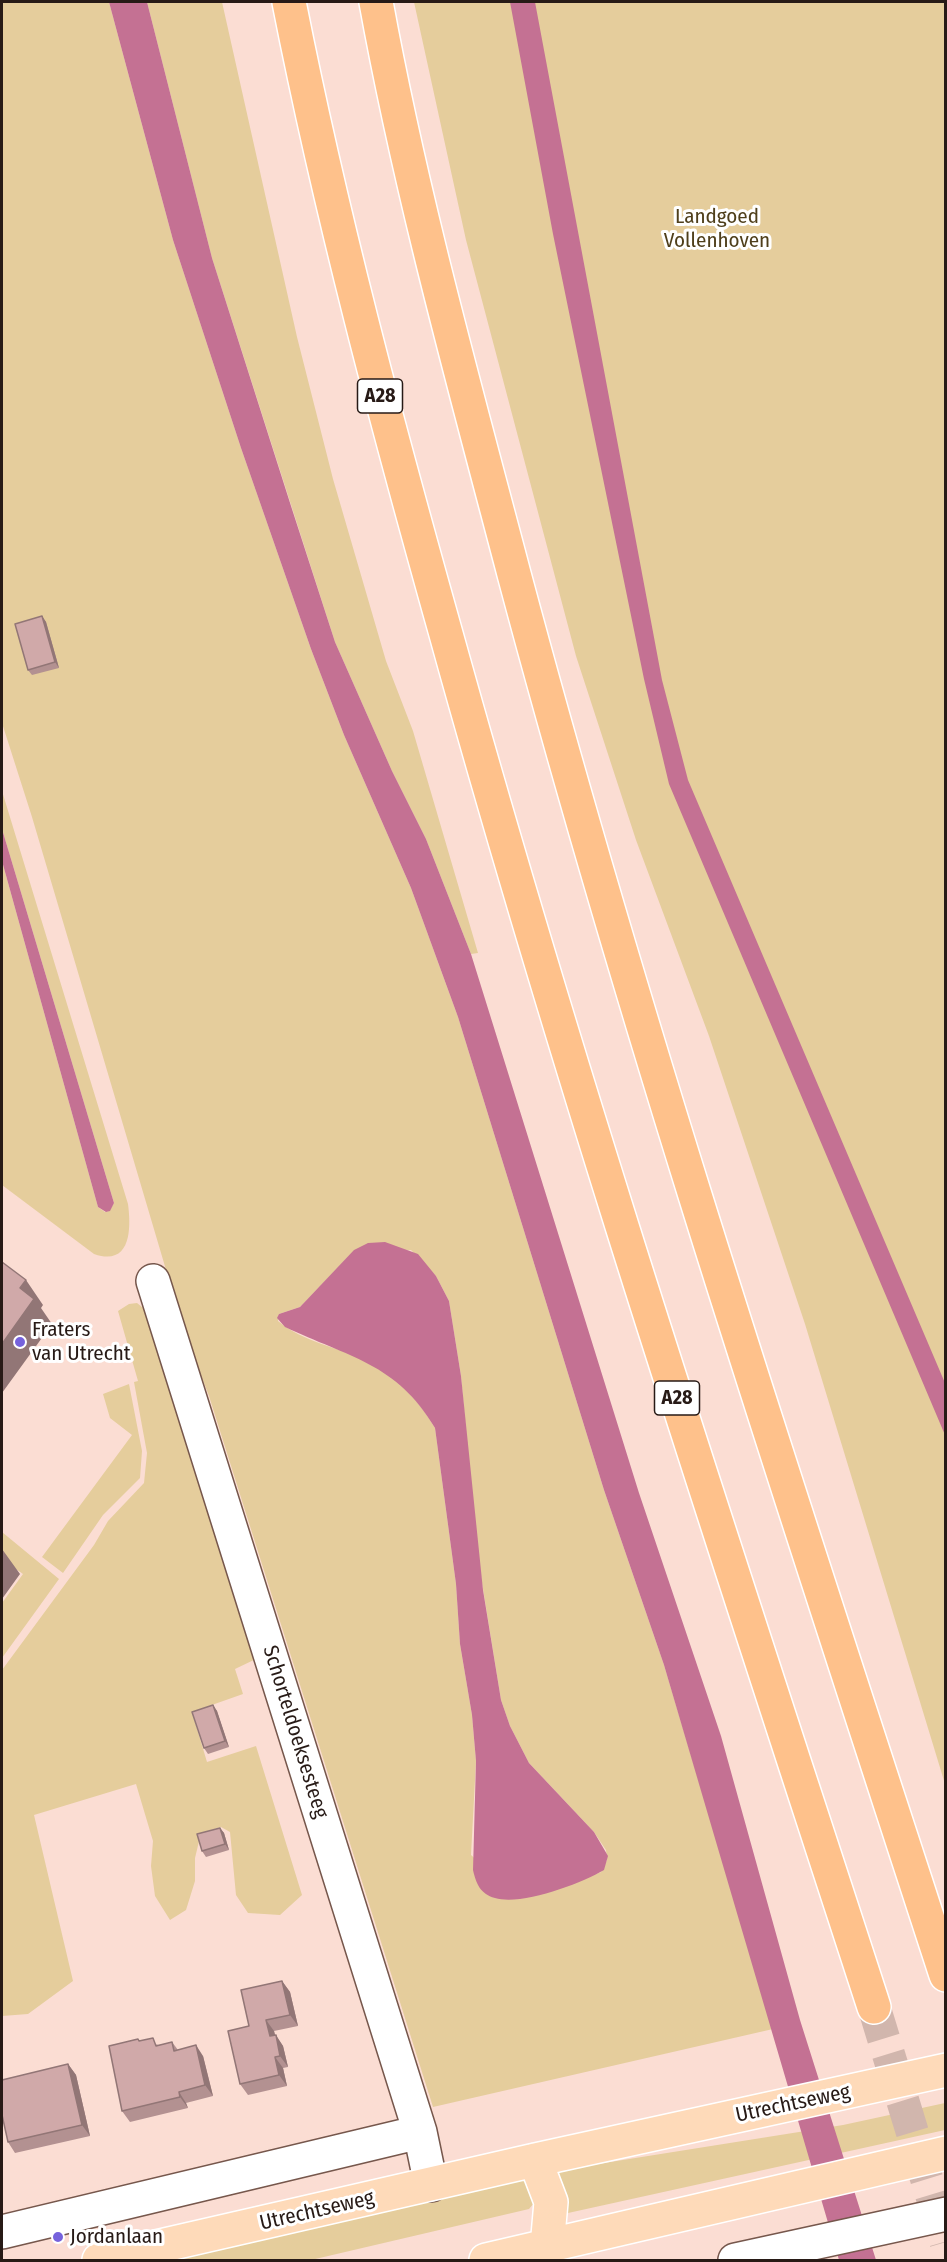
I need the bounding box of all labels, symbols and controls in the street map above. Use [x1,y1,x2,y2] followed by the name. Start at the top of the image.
[664,204,770,254] park label: Landgoed Vollenhoven
[358,379,403,413] road number: A28
[32,1317,131,1367] place label: Fraters van Utrecht
[13,1335,27,1349] marker: Fraters van Utrecht
[654,1381,700,1415] road number: A28
[257,1643,333,1821] street label: Schorteldoeksesteeg
[733,2080,853,2128] street label: Utrechtseweg
[257,2186,377,2236] street label: Utrechtseweg
[70,2224,163,2250] place label: Jordanlaan
[51,2230,65,2244] marker: Jordanlaan

